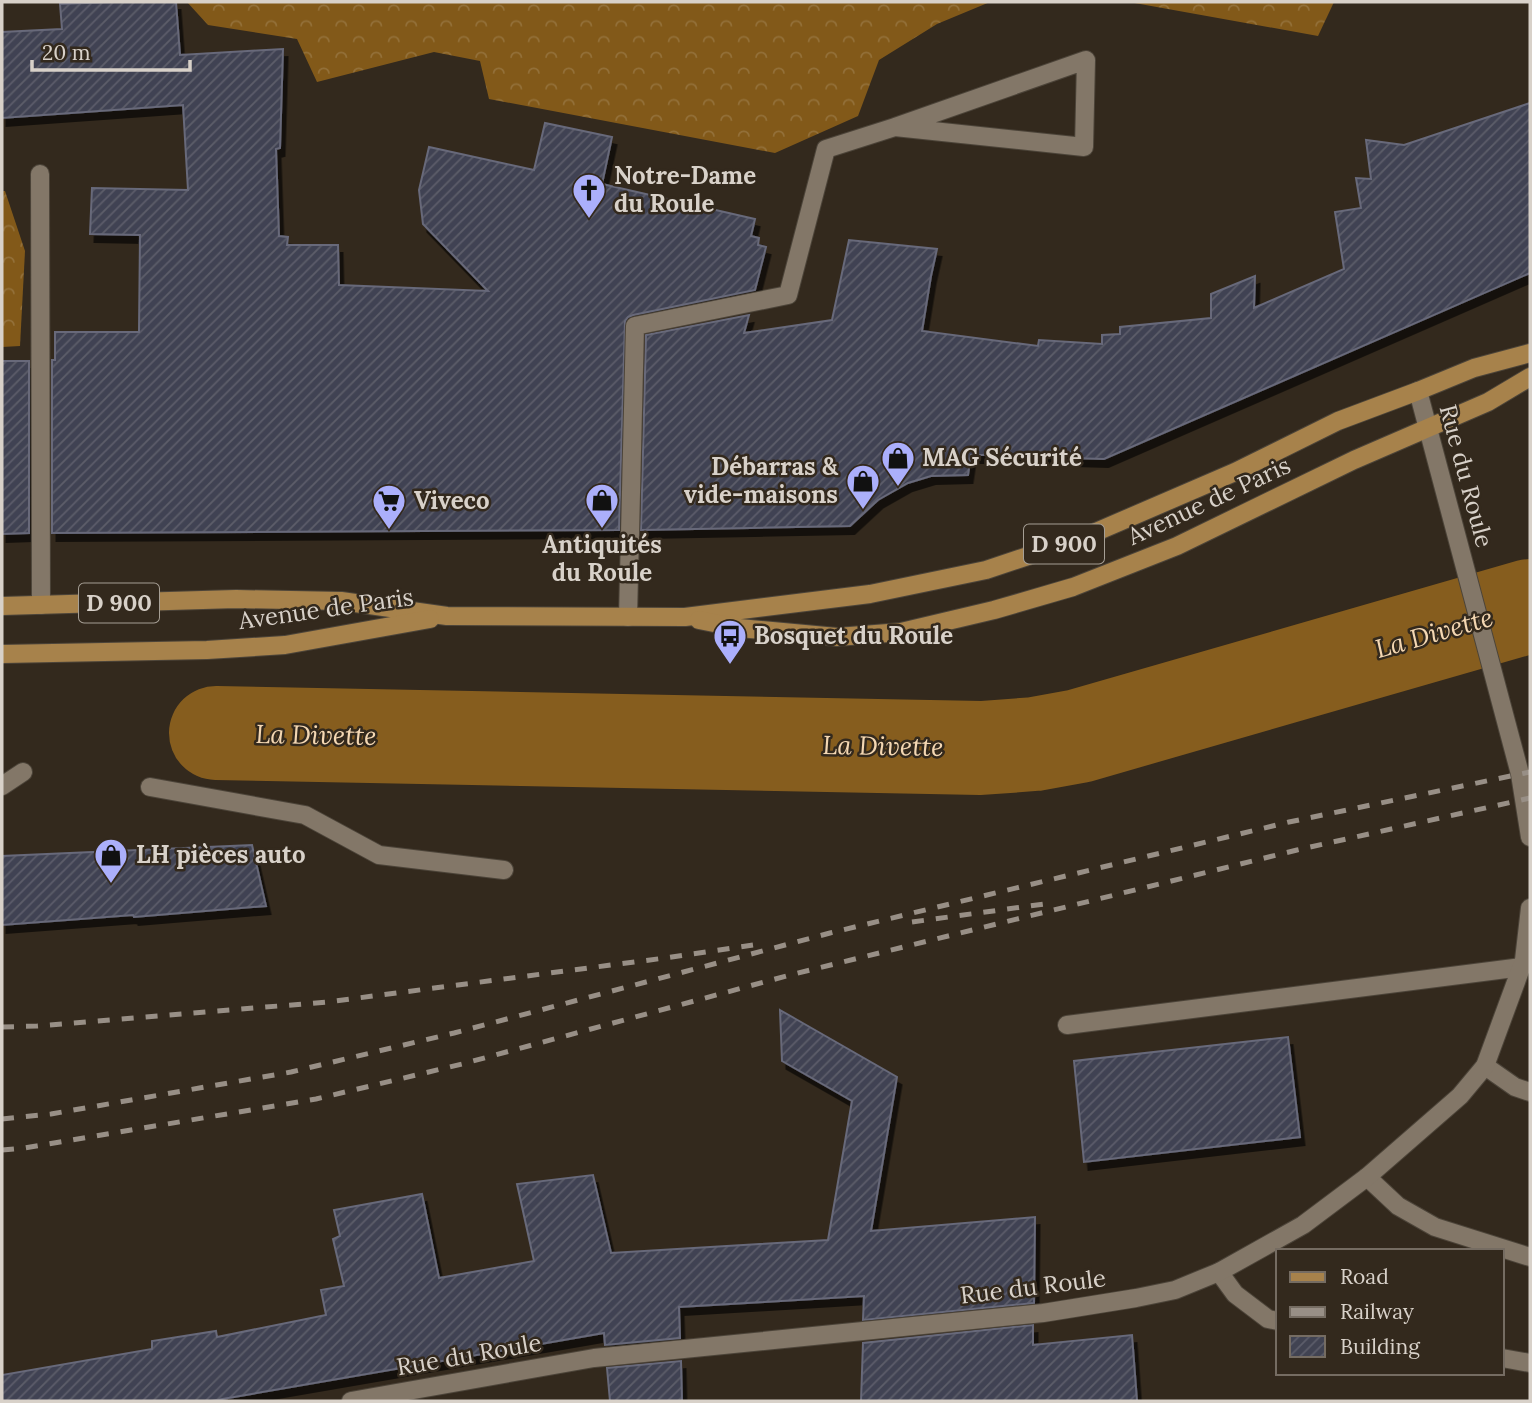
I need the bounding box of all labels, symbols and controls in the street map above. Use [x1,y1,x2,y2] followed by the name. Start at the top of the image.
[32,28,189,72] scale bar
[42,39,91,66] text: 20 m
[614,160,756,219] place label: Notre-Dame du Roule
[570,171,608,220] church icon: Notre-Dame du Roule
[1433,401,1500,551] street label: Rue du Roule
[879,439,917,488] shop icon: MAG Sécurité
[922,442,1082,473] place label: MAG Sécurité
[1121,449,1295,552] street label: Avenue de Paris
[684,451,839,510] place label: Débarras & vide-maisons
[844,462,882,511] shop icon: Débarras & vide-maisons
[583,481,621,530] shop icon: Antiquités du Roule
[370,482,408,531] supermarket icon: Viveco
[414,485,490,516] place label: Viveco
[1024,524,1104,564] road number: D 900
[542,529,662,588] place label: Antiquités du Roule
[235,581,415,636] street label: Avenue de Paris
[79,583,159,622] road number: D 900
[1371,600,1497,665] water label: La Divette
[711,617,749,666] bus stop icon: Bosquet du Roule
[754,620,953,651] place label: Bosquet du Roule
[255,717,377,752] water label: La Divette
[822,728,944,763] water label: La Divette
[92,836,130,885] shop icon: LH pièces auto
[136,839,305,870] place label: LH pièces auto
[1276,1249,1504,1375] legend
[958,1262,1108,1311] street label: Rue du Roule
[1340,1263,1389,1290] text: Road
[1340,1298,1414,1325] text: Railway
[394,1327,544,1382] street label: Rue du Roule
[1340,1333,1420,1360] text: Building

